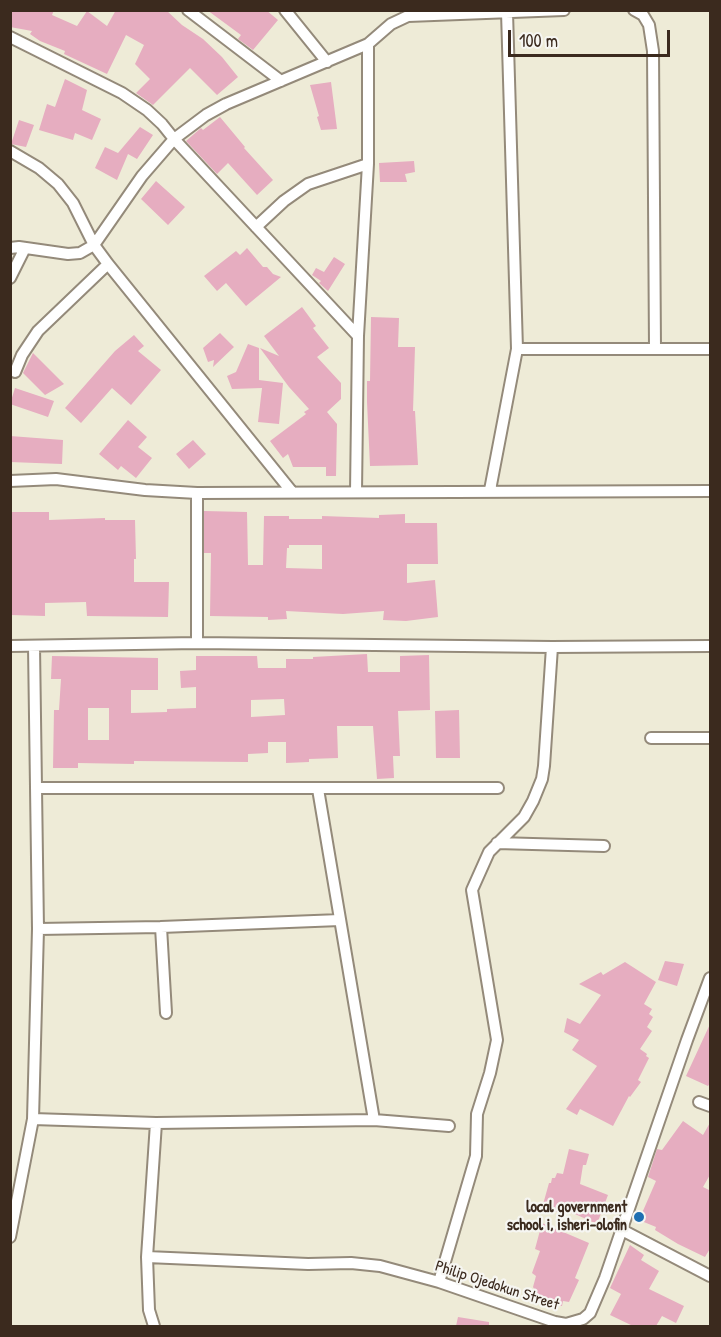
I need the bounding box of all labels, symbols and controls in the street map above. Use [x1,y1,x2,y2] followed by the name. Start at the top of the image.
[511,18,673,56] scale bar
[519,28,558,53] text: 100 m
[507,1198,627,1236] place label: local government school i, isheri-olofin
[632,1210,646,1224] marker: local government school i, isheri-olofin
[433,1257,561,1315] street label: Philip Ojedokun Street

